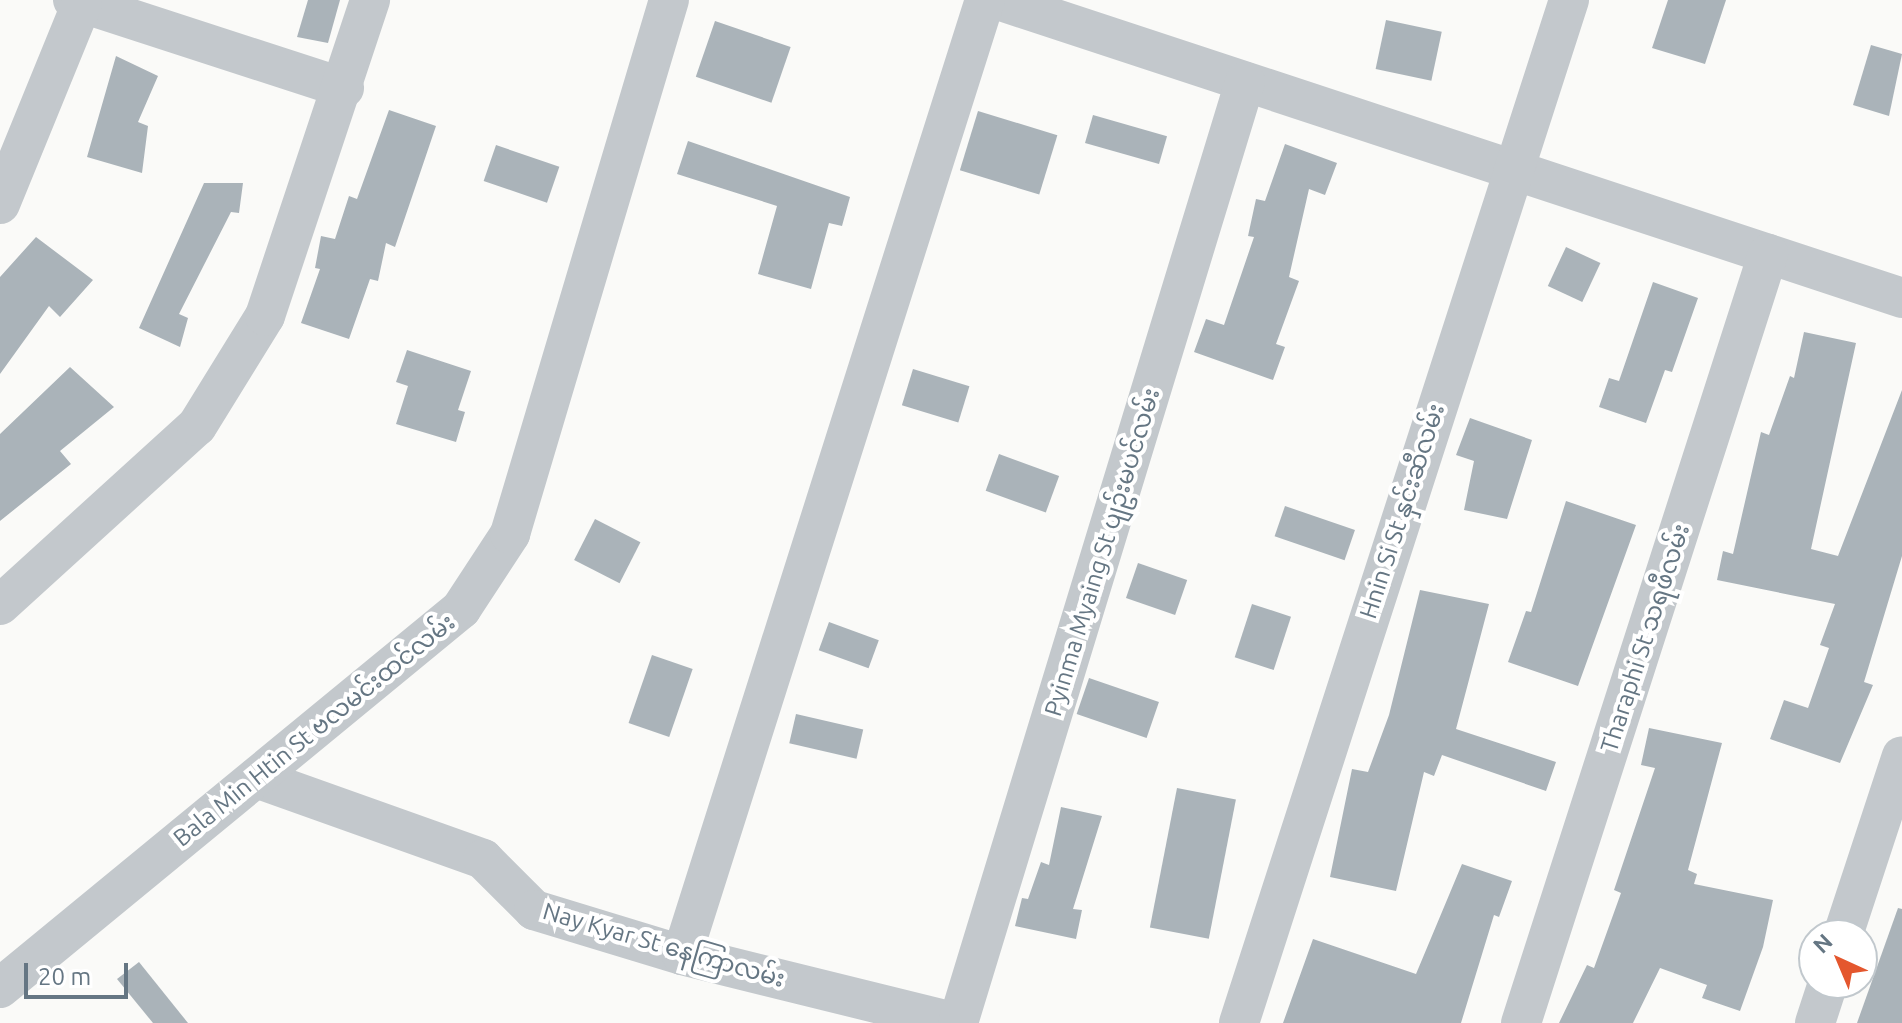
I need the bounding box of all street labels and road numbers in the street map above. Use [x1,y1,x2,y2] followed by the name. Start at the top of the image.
[1038,385,1166,719] street label: Pyinma Myaing St ပျဥ်းမပင်လမ်း
[1354,400,1450,622] street label: Hnin Si St နှင်းဆီလမ်း
[1594,520,1696,756] street label: Tharaphi St သရဖီလမ်း
[167,607,461,853] street label: Bala Min Htin St ဗလမင်းထင်လမ်း
[540,897,788,993] street label: Nay Kyar St နေကြာလမ်း

